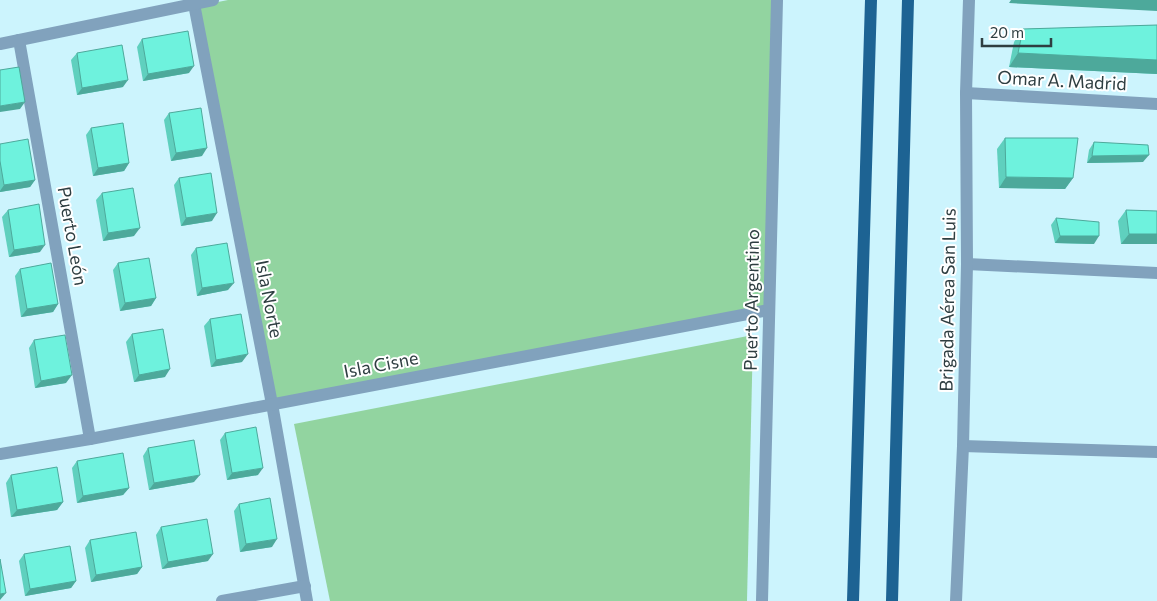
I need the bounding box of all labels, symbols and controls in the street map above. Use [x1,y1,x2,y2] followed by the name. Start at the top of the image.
[982,15,1051,47] scale bar
[990,23,1024,41] text: 20 m
[997,66,1127,94] street label: Omar A. Madrid
[53,184,93,287] street label: Puerto León
[934,208,960,392] street label: Brigada Aérea San Luis
[739,229,763,371] street label: Puerto Argentino
[252,258,288,340] street label: Isla Norte
[342,346,420,382] street label: Isla Cisne

